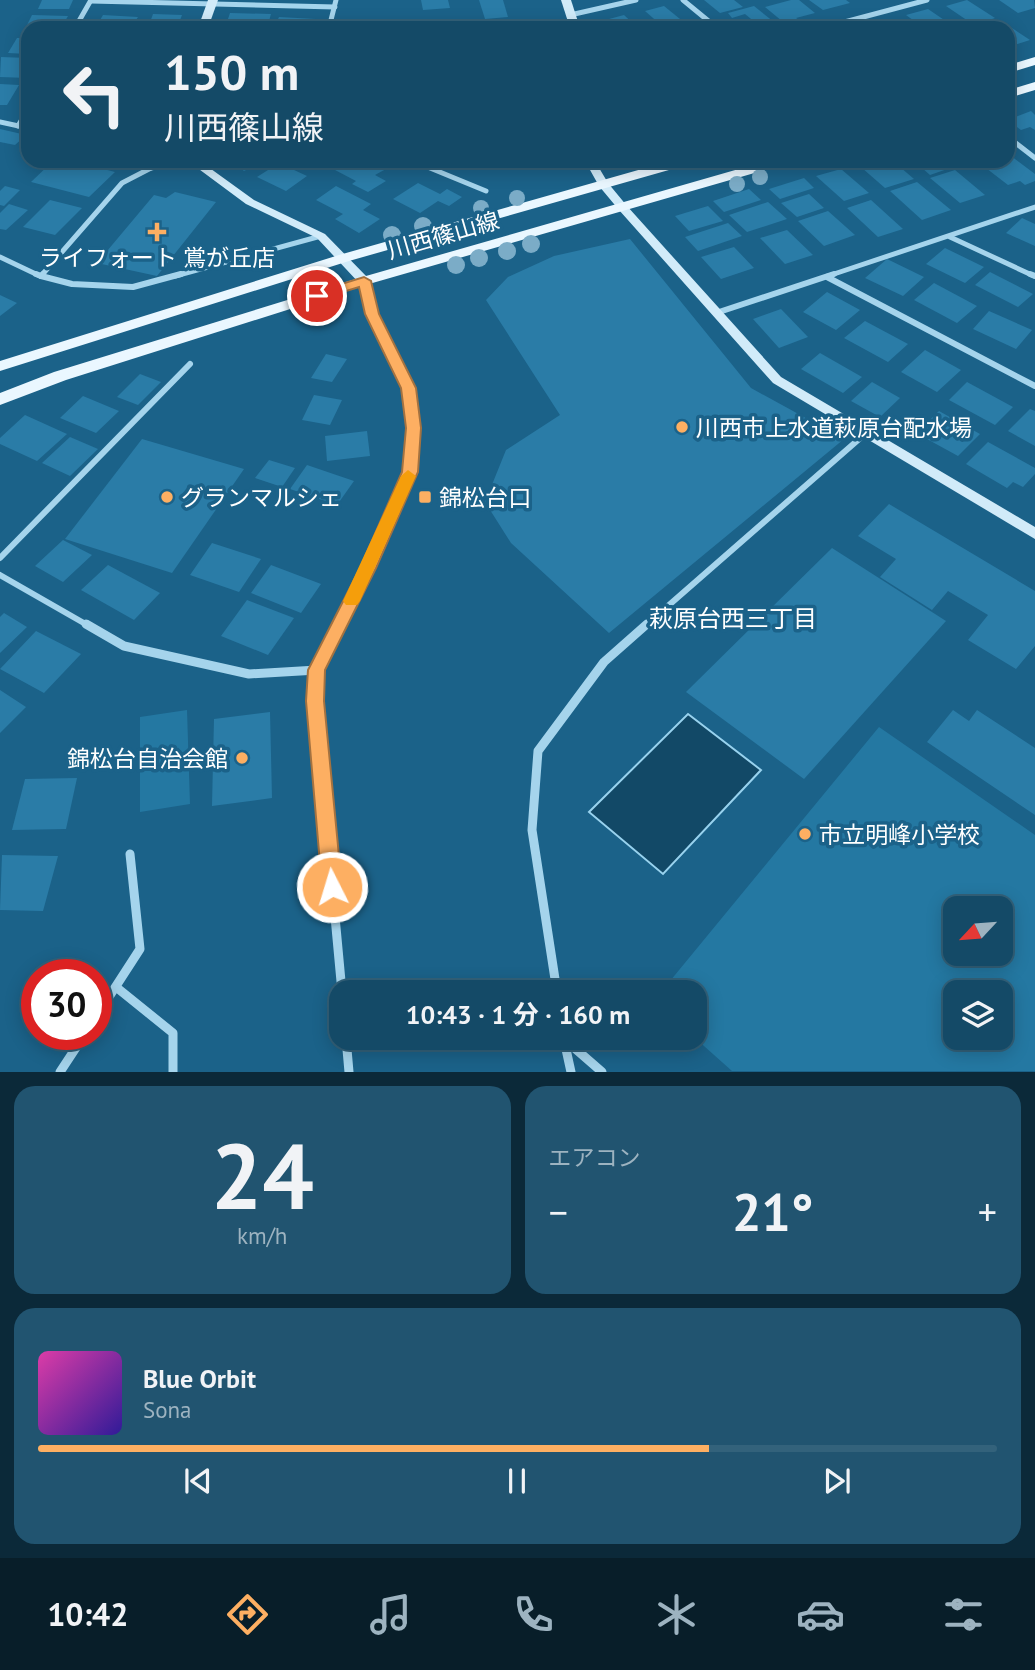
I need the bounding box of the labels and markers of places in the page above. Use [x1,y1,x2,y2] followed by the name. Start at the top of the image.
[149,224,165,240] marker: ライフォート 鴬が丘店
[39,243,275,272] place label: ライフォート 鴬が丘店
[287,266,347,326] pin
[696,413,972,442] place label: 川西市上水道萩原台配水場
[674,419,690,435] marker: 川西市上水道萩原台配水場
[181,483,342,512] place label: グランマルシェ
[439,483,531,512] place label: 錦松台口
[159,489,175,505] marker: グランマルシェ
[417,489,433,505] marker: 錦松台口
[67,744,228,773] place label: 錦松台自治会館
[234,750,250,766] marker: 錦松台自治会館
[819,820,980,849] place label: 市立明峰小学校
[797,826,813,842] marker: 市立明峰小学校

